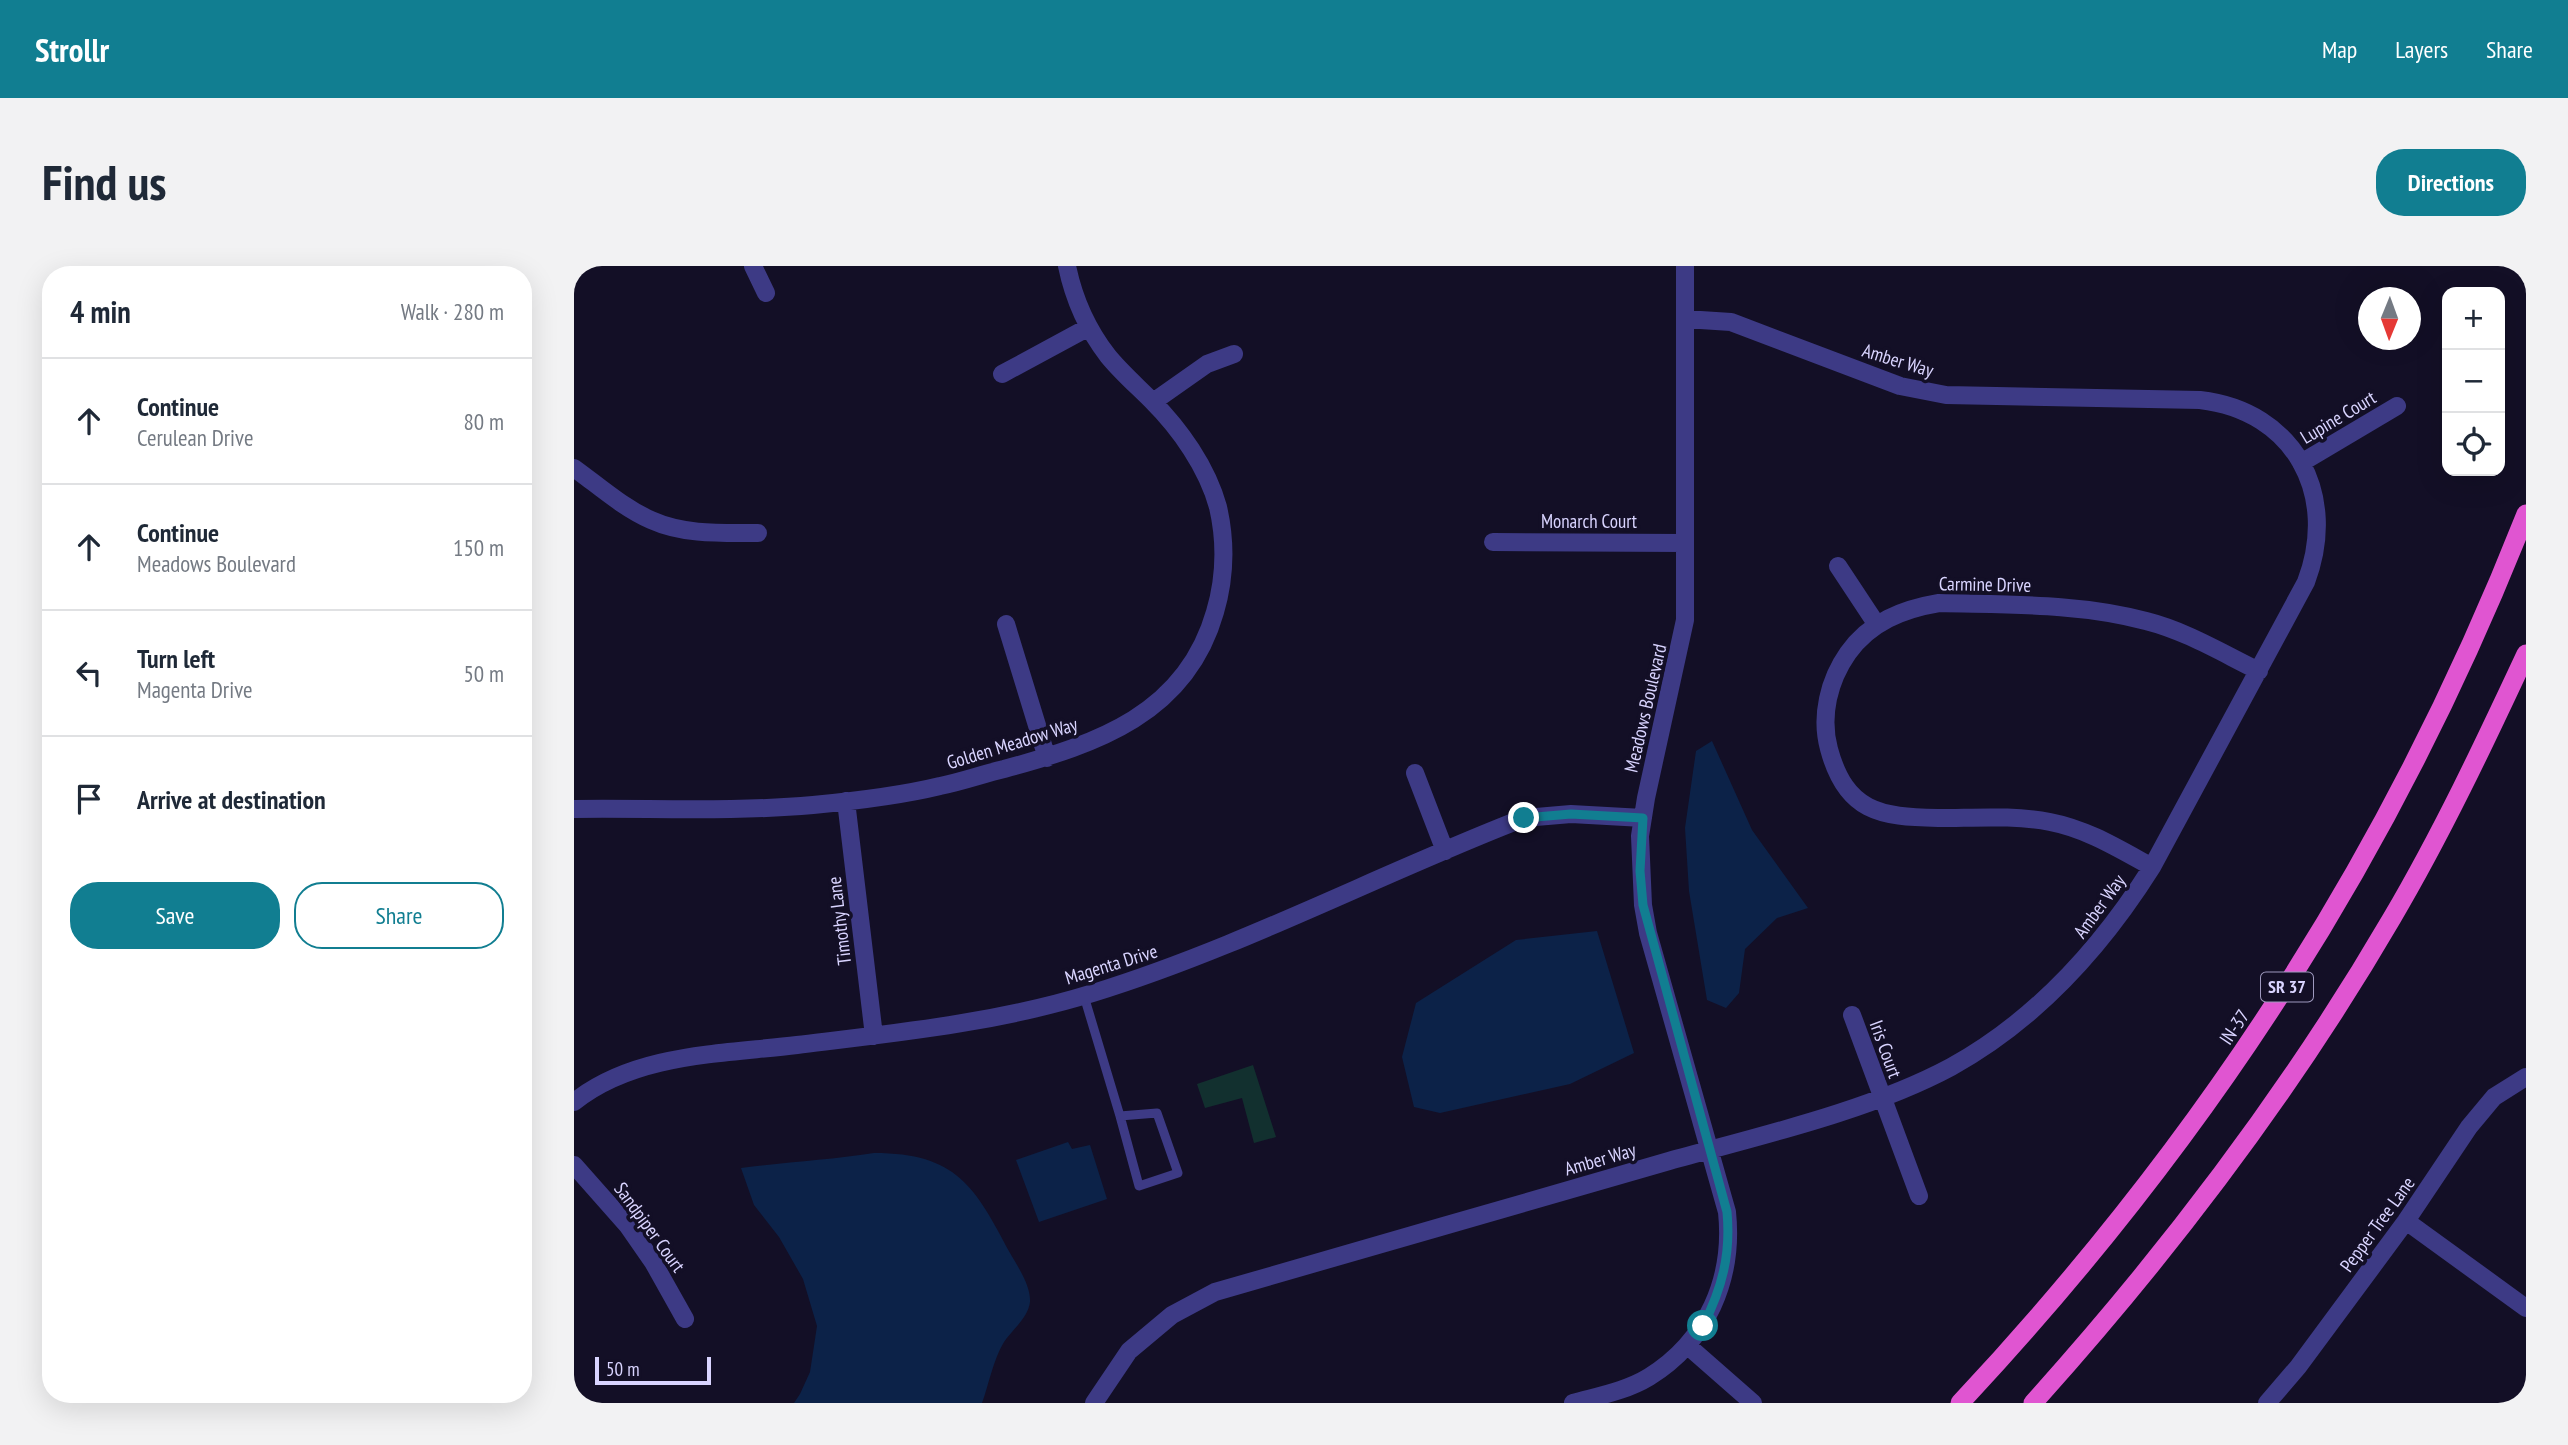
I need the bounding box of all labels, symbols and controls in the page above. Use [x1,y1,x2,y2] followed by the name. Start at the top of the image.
[35,28,109,71] text: Strollr
[2322,34,2357,65] text: Map
[2395,34,2448,65] text: Layers
[2486,34,2533,65] text: Share
[2376,149,2526,216] button: Directions
[42,150,166,214] text: Find us
[2358,287,2421,350] north arrow
[2442,287,2505,476] map controls
[2442,287,2505,350] button: +
[70,292,131,331] text: 4 min
[401,297,504,326] text: Walk · 280 m
[1859,338,1937,382] street label: Amber Way
[2442,350,2505,413] button: −
[2296,385,2381,449] street label: Lupine Court
[137,390,219,423] text: Continue
[70,402,108,440] icon: ahead
[463,407,504,436] text: 80 m
[2442,413,2505,476] button: locate
[137,423,254,452] text: Cerulean Drive
[1541,509,1638,533] street label: Monarch Court
[137,516,219,549] text: Continue
[70,528,108,566] icon: ahead
[453,533,504,562] text: 150 m
[137,549,296,578] text: Meadows Boulevard
[1939,571,2032,597] street label: Carmine Drive
[1619,641,1671,775] street label: Meadows Boulevard
[137,642,215,675] text: Turn left
[70,654,108,692] icon: left
[463,659,504,688] text: 50 m
[137,675,253,704] text: Magenta Drive
[944,711,1081,774] street label: Golden Meadow Way
[70,780,108,818] icon: arrive
[137,783,326,816] text: Arrive at destination
[1508,802,1539,833] route end
[2068,869,2131,943] street label: Amber Way
[822,875,856,967] street label: Timothy Lane
[70,882,280,949] button: Save
[294,882,504,949] button: Share
[1062,939,1160,989] street label: Magenta Drive
[2261,972,2313,1002] road number: SR 37
[2214,1005,2254,1049] street label: IN-37
[1865,1017,1908,1082] street label: Iris Court
[1561,1137,1639,1181] street label: Amber Way
[2334,1172,2420,1276] street label: Pepper Tree Lane
[609,1177,691,1277] street label: Sandpiper Court
[1687,1310,1718,1341] route start
[595,1354,710,1386] scale bar
[606,1357,640,1381] text: 50 m

